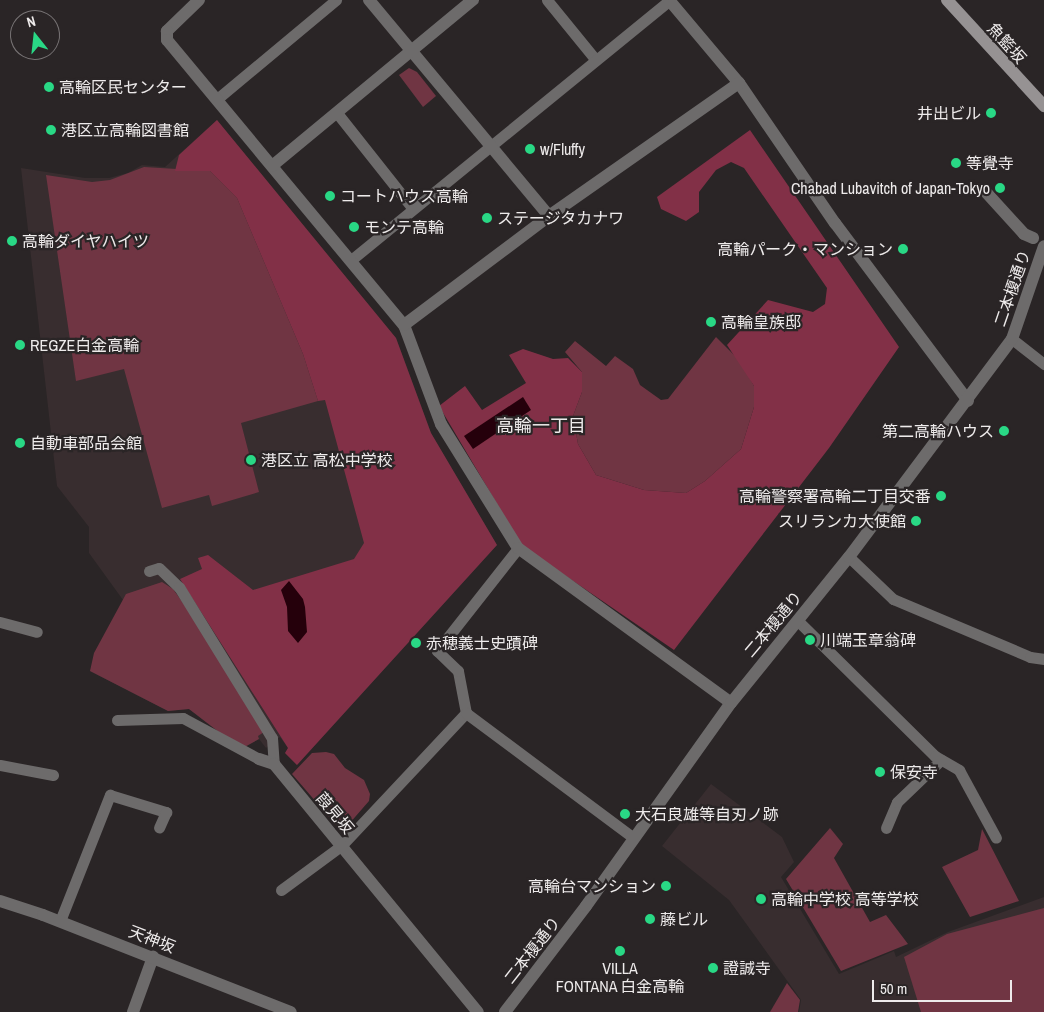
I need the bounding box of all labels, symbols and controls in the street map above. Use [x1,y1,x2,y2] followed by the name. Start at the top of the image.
[10,10,60,60] north arrow
[25,12,38,31] text: N
[984,19,1030,67] street label: 魚籃坂
[59,77,187,97] place label: 高輪区民センター
[43,81,55,93] marker: 高輪区民センター
[917,103,981,123] place label: 井出ビル
[985,107,997,119] marker: 井出ビル
[61,120,189,140] place label: 港区立高輪図書館
[45,124,57,136] marker: 港区立高輪図書館
[540,139,585,159] place label: w/Fluffy
[524,143,536,155] marker: w/Fluffy
[966,153,1014,173] place label: 等覺寺
[950,157,962,169] marker: 等覺寺
[791,178,990,198] place label: Chabad Lubavitch of Japan-Tokyo
[994,182,1006,194] marker: Chabad Lubavitch of Japan-Tokyo
[340,186,468,206] place label: コートハウス高輪
[324,190,336,202] marker: コートハウス高輪
[497,208,625,228] place label: ステージタカナワ
[481,212,493,224] marker: ステージタカナワ
[364,217,444,237] place label: モンテ高輪
[348,221,360,233] marker: モンテ高輪
[22,231,150,251] place label: 高輪ダイヤハイツ
[6,235,18,247] marker: 高輪ダイヤハイツ
[717,239,893,259] place label: 高輪パーク・マンション
[897,243,909,255] marker: 高輪パーク・マンション
[990,247,1034,329] street label: 二本榎通り
[721,312,801,332] place label: 高輪皇族邸
[705,316,717,328] marker: 高輪皇族邸
[30,335,139,355] place label: REGZE白金高輪
[14,339,26,351] marker: REGZE白金高輪
[496,415,586,437] district label: 高輪一丁目
[882,421,994,441] place label: 第二高輪ハウス
[998,425,1010,437] marker: 第二高輪ハウス
[30,433,142,453] place label: 自動車部品会館
[14,437,26,449] marker: 自動車部品会館
[261,450,393,470] place label: 港区立 高松中学校
[245,454,257,466] marker: 港区立 高松中学校
[739,486,931,506] place label: 高輪警察署高輪二丁目交番
[935,490,947,502] marker: 高輪警察署高輪二丁目交番
[778,511,906,531] place label: スリランカ大使館
[910,515,922,527] marker: スリランカ大使館
[740,587,806,661] street label: 二本榎通り
[820,630,916,650] place label: 川端玉章翁碑
[426,633,538,653] place label: 赤穂義士史蹟碑
[804,634,816,646] marker: 川端玉章翁碑
[410,637,422,649] marker: 赤穂義士史蹟碑
[890,762,938,782] place label: 保安寺
[874,766,886,778] marker: 保安寺
[312,788,358,838] street label: 葭見坂
[635,804,779,824] place label: 大石良雄等自刃ノ跡
[619,808,631,820] marker: 大石良雄等自刃ノ跡
[528,876,656,896] place label: 高輪台マンション
[660,880,672,892] marker: 高輪台マンション
[771,889,919,909] place label: 高輪中学校 高等学校
[755,893,767,905] marker: 高輪中学校 高等学校
[660,909,708,929] place label: 藤ビル
[500,913,564,987] street label: 二本榎通り
[644,913,656,925] marker: 藤ビル
[126,921,178,957] street label: 天神坂
[614,945,626,957] marker: VILLA FONTANA 白金高輪
[555,958,685,996] place label: VILLA FONTANA 白金高輪
[723,958,771,978] place label: 證誠寺
[707,962,719,974] marker: 證誠寺
[874,970,1014,1002] scale bar
[880,978,907,999] text: 50 m

